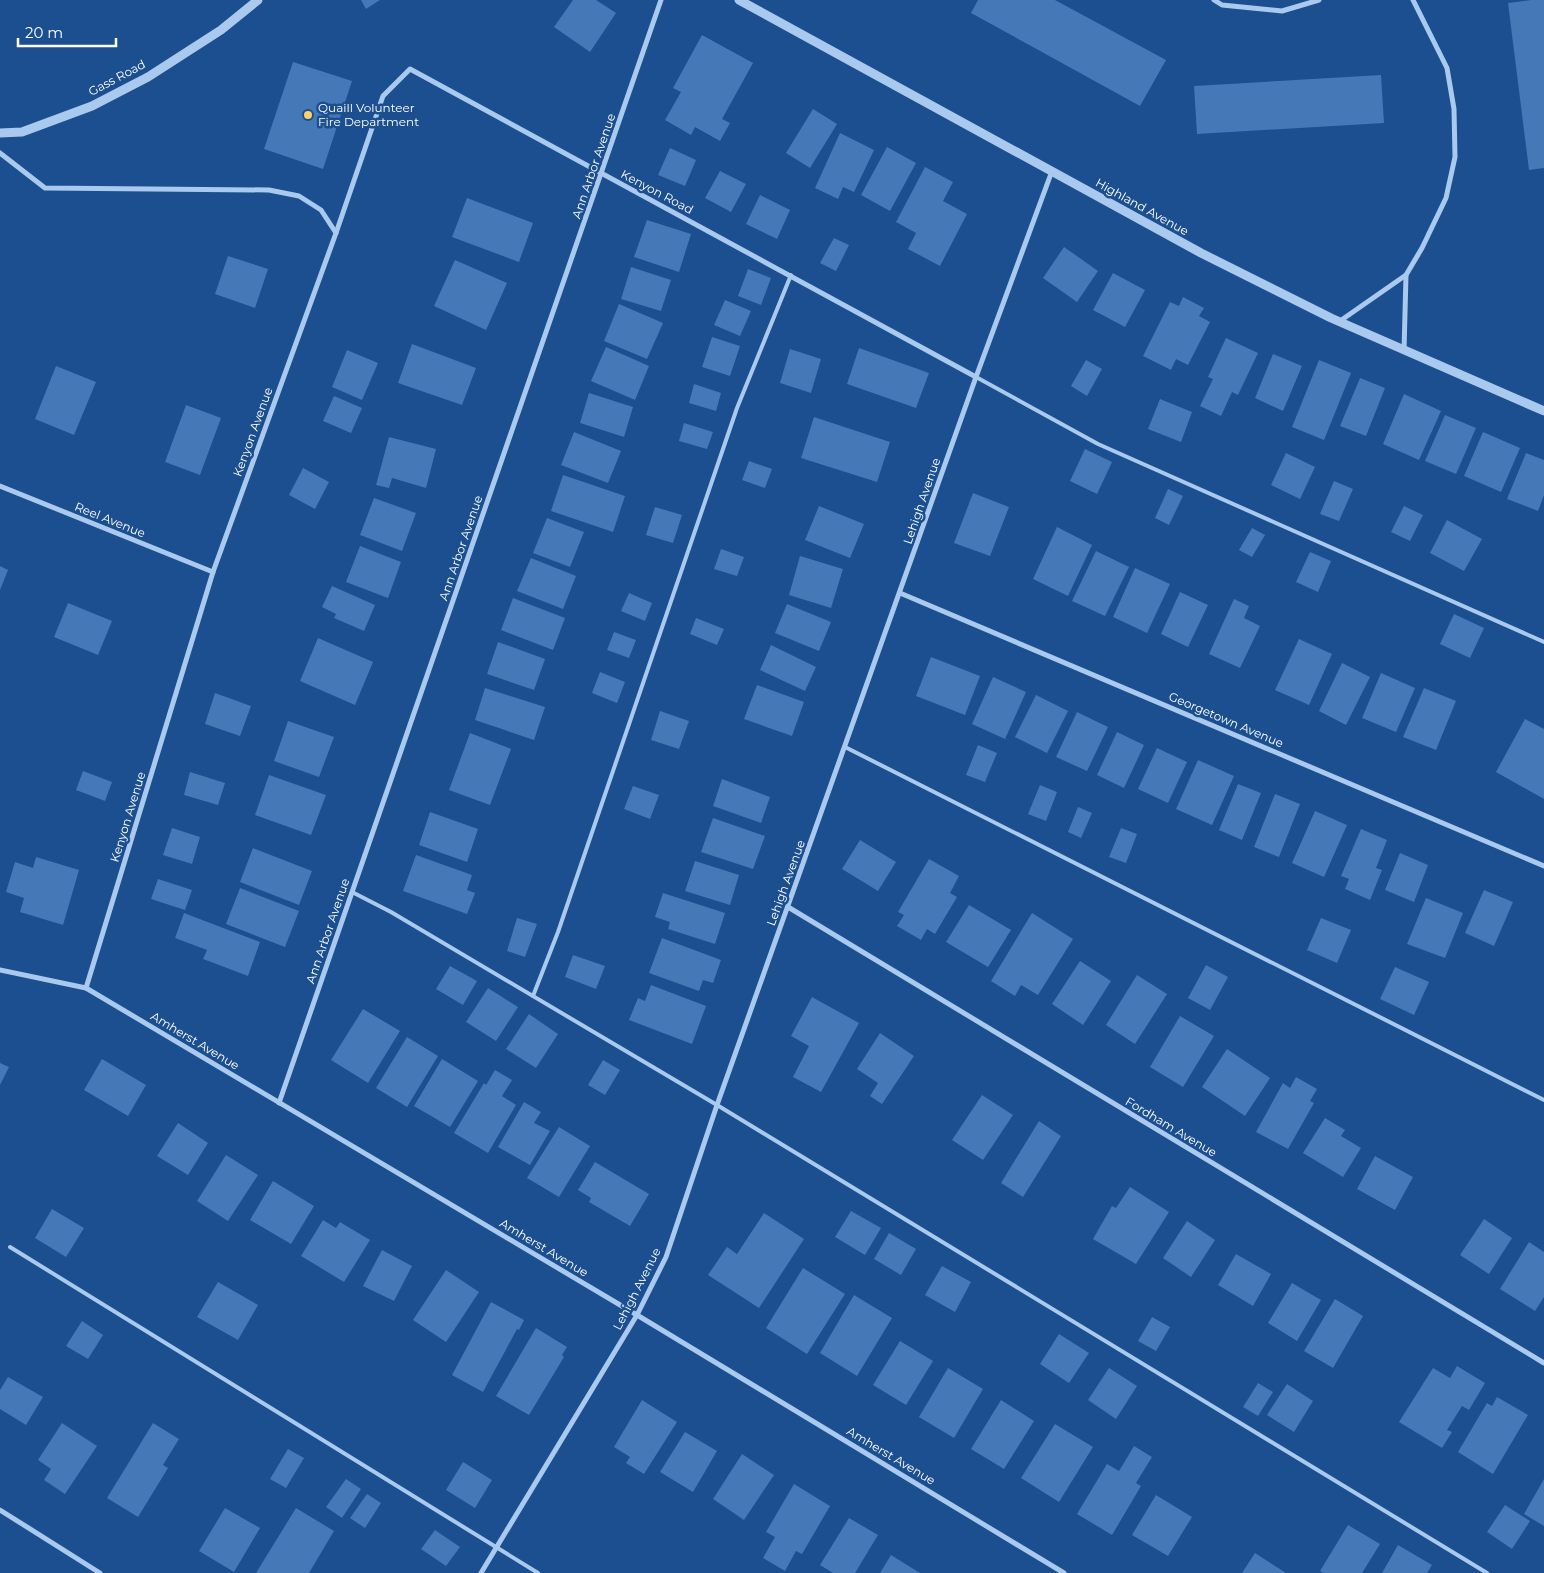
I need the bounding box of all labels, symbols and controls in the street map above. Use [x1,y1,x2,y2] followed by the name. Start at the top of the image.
[18,15,115,47] scale bar
[25,23,63,42] text: 20 m
[86,56,148,99] street label: Gass Road
[318,100,419,129] place label: Quaill Volunteer Fire Department
[302,109,314,121] marker: Quaill Volunteer Fire Department
[568,111,619,220] street label: Ann Arbor Avenue
[618,166,696,217] street label: Kenyon Road
[1093,175,1191,238] street label: Highland Avenue
[229,385,276,478] street label: Kenyon Avenue
[900,456,943,546] street label: Lehigh Avenue
[435,493,486,602] street label: Ann Arbor Avenue
[73,499,148,541] street label: Reel Avenue
[1167,689,1286,751] street label: Georgetown Avenue
[107,770,148,864] street label: Kenyon Avenue
[763,838,808,928] street label: Lehigh Avenue
[302,876,353,985] street label: Ann Arbor Avenue
[148,1008,242,1073] street label: Amherst Avenue
[1123,1093,1220,1160] street label: Fordham Avenue
[497,1215,591,1280] street label: Amherst Avenue
[609,1245,664,1332] street label: Lehigh Avenue
[844,1423,938,1488] street label: Amherst Avenue

